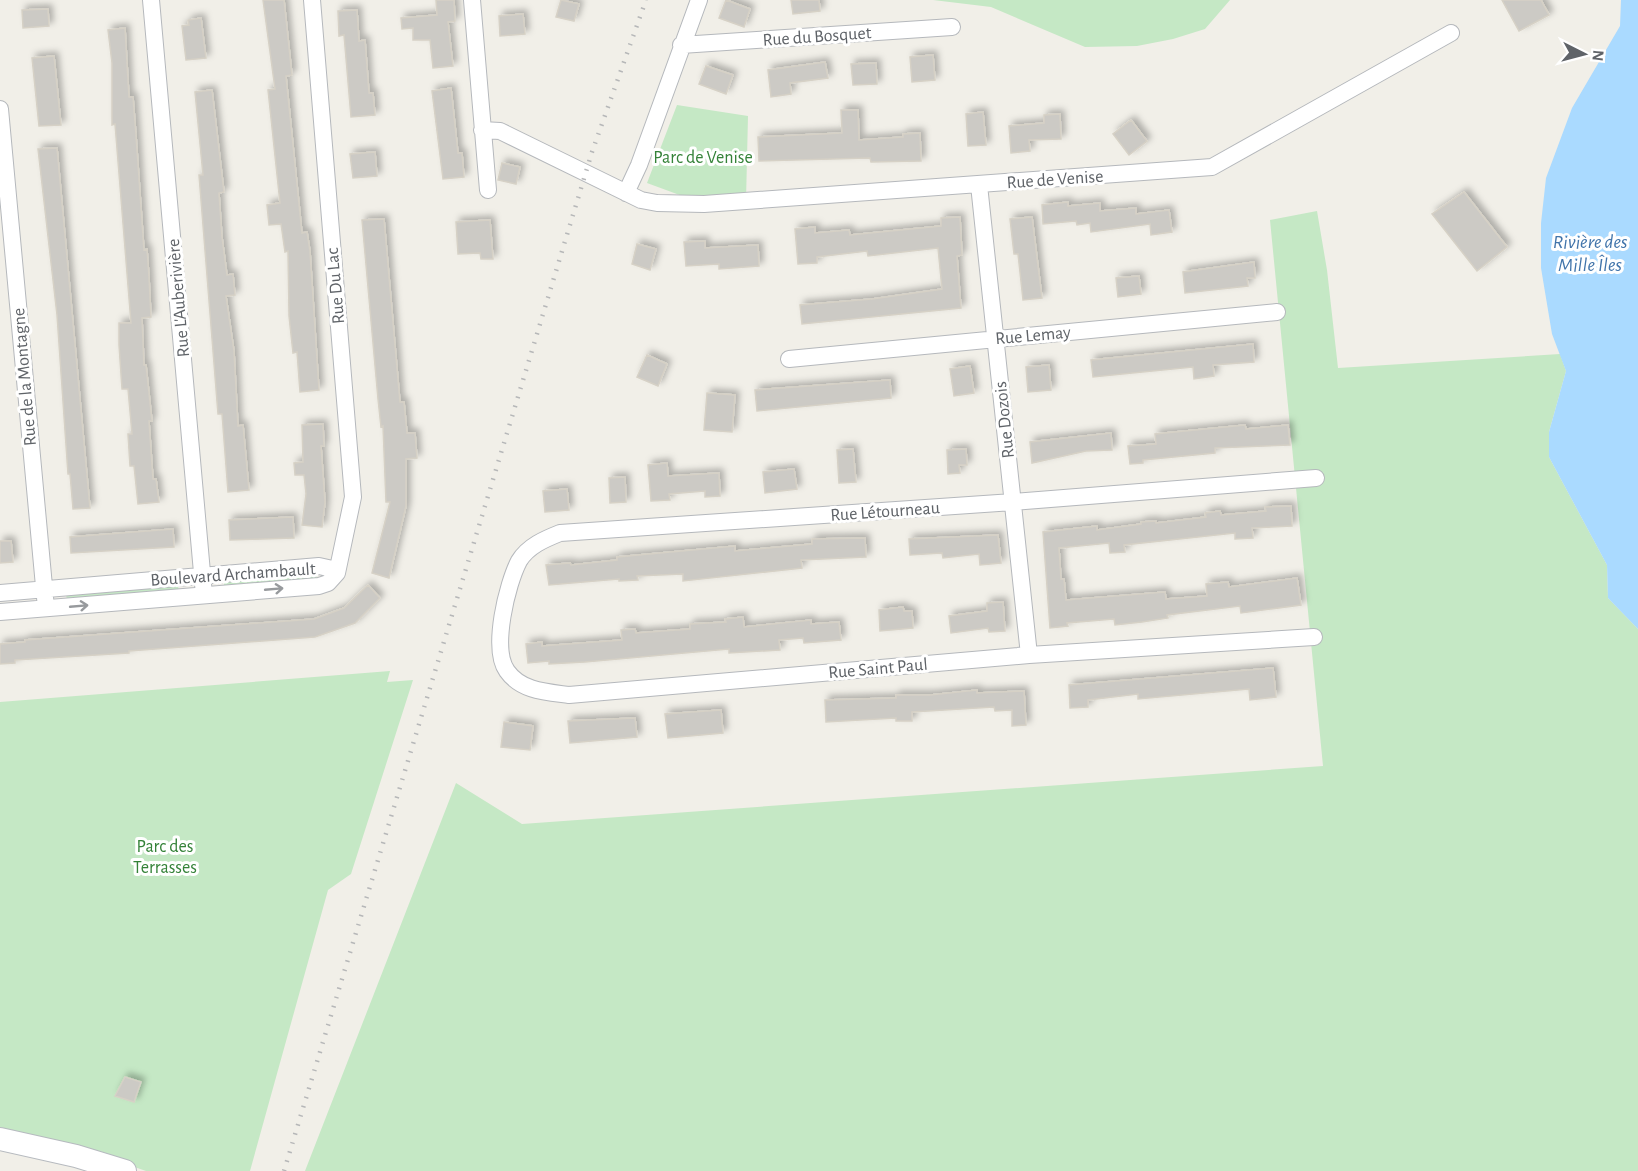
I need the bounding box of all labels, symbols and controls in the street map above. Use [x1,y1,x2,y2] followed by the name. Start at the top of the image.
[762,24,872,50] street label: Rue du Bosquet
[1554,24,1614,84] north arrow
[1589,49,1606,62] text: N
[653,149,753,167] park label: Parc de Venise
[1006,168,1104,192] street label: Rue de Venise
[1553,232,1628,275] water label: Rivière des Mille Îles
[165,238,193,358] street label: Rue L'Auberivière
[324,247,348,325] street label: Rue Du Lac
[10,307,40,447] street label: Rue de la Montagne
[995,324,1072,348] street label: Rue Lemay
[992,381,1018,459] street label: Rue Dozois
[830,499,940,525] street label: Rue Létourneau
[150,560,317,590] street label: Boulevard Archambault
[263,584,283,595] one-way arrow
[69,600,89,611] one-way arrow
[828,656,929,682] street label: Rue Saint Paul
[133,838,197,877] park label: Parc des Terrasses

